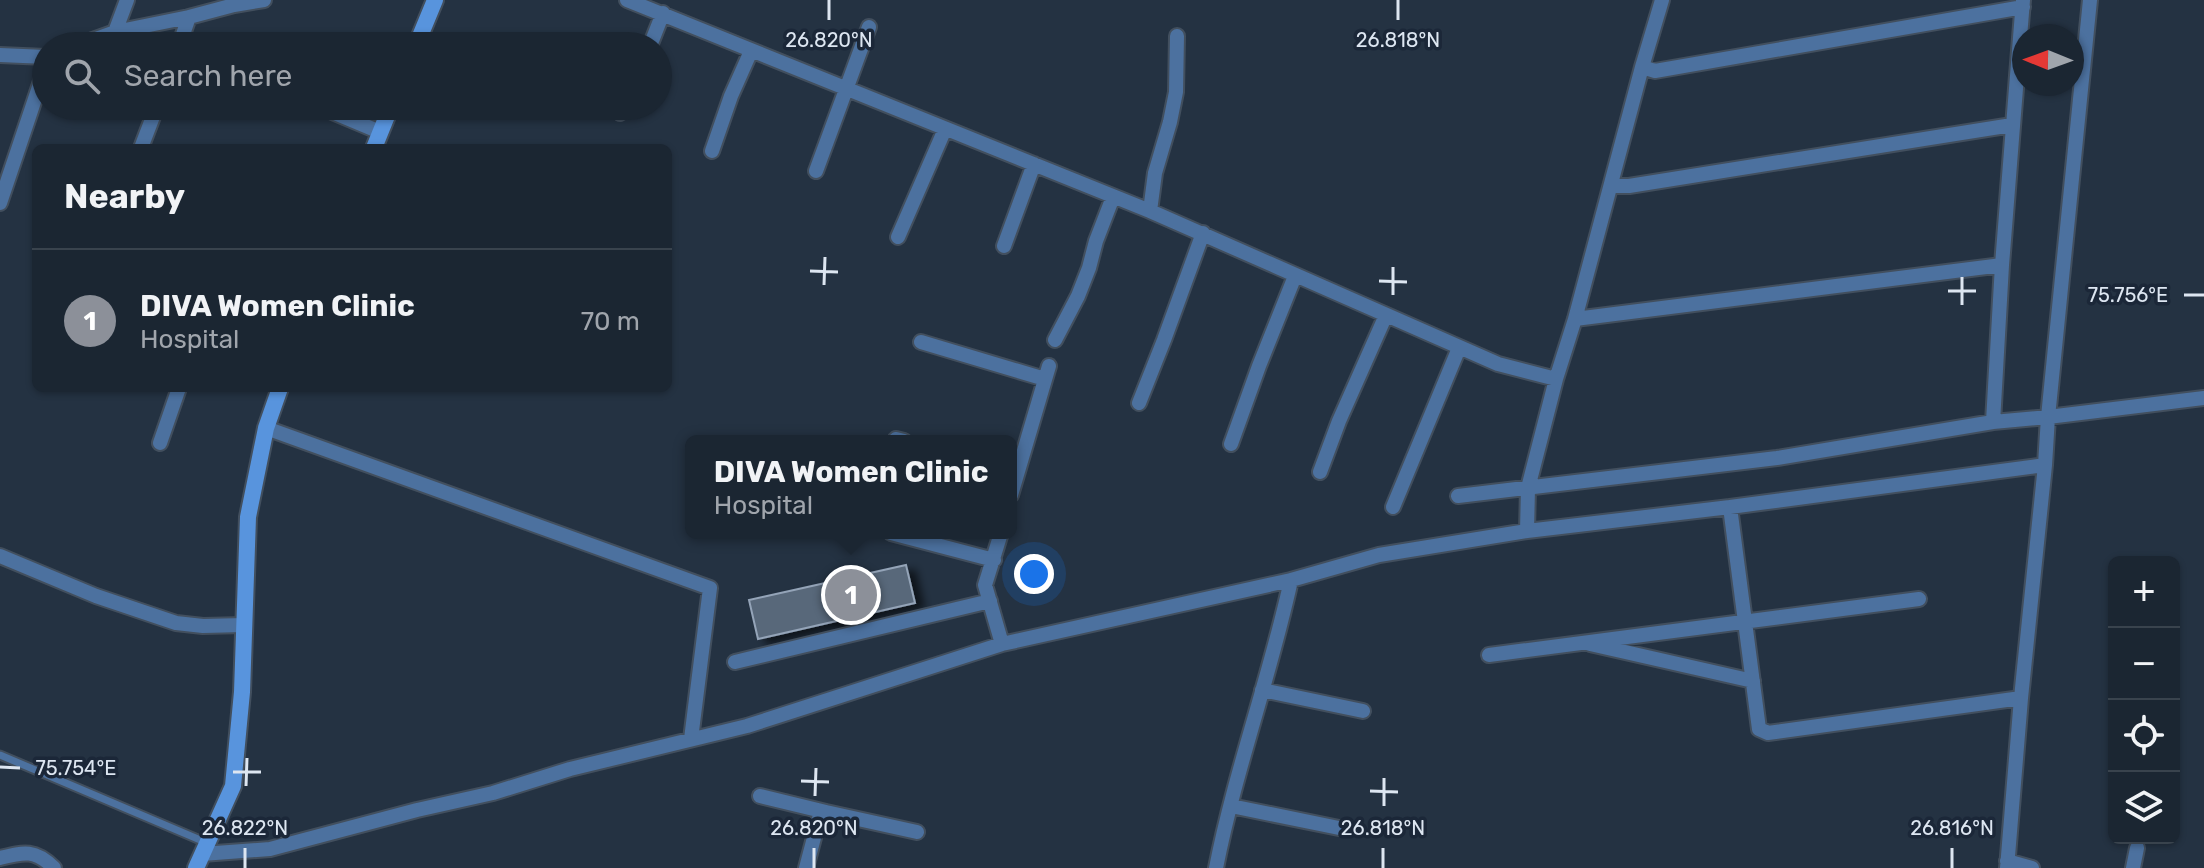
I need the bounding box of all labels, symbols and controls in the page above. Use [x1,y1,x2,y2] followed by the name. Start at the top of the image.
[2012,24,2084,96] north arrow
[785,28,873,52] text: 26.820°N
[1356,28,1440,52] text: 26.818°N
[32,32,672,120] search box
[60,54,104,98] icon: search
[124,58,292,94] text: Search here
[64,176,185,217] text: Nearby
[2088,283,2168,307] text: 75.756°E
[140,288,415,324] text: DIVA Women Clinic
[84,306,96,337] text: 1
[581,306,640,337] text: 70 m
[140,324,239,355] text: Hospital
[685,435,1017,539] popup
[714,454,988,490] text: DIVA Women Clinic
[714,490,813,521] text: Hospital
[1014,554,1054,594] your location
[2108,556,2180,844] map controls
[2108,556,2180,628] button: +
[825,565,877,625] pin: 1
[2108,628,2180,700] button: −
[2108,700,2180,772] button: locate
[36,756,116,780] text: 75.754°E
[2108,772,2180,844] button: layers
[202,816,288,840] text: 26.822°N
[770,816,858,840] text: 26.820°N
[1341,816,1425,840] text: 26.818°N
[1910,816,1994,840] text: 26.816°N

